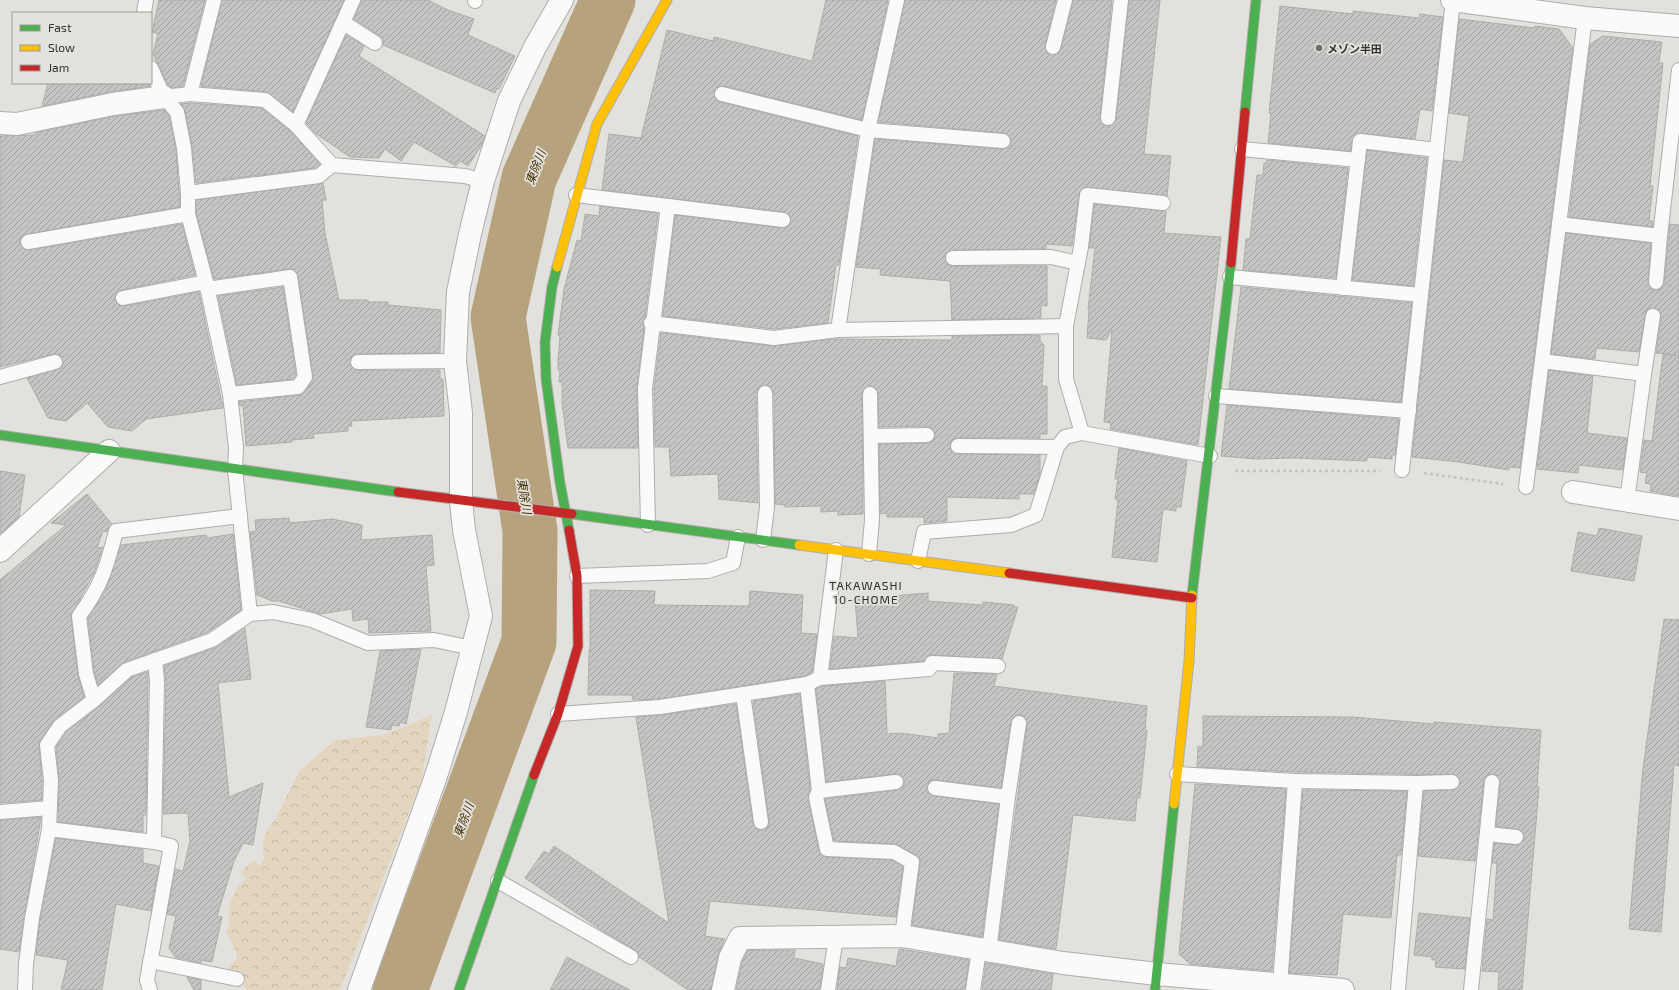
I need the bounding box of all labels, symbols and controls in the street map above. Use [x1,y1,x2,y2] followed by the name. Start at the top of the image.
[12,12,152,84] legend
[48,20,72,34] text: Fast
[48,40,75,54] text: Slow
[1327,42,1382,55] place label: メゾン半田
[1314,43,1324,53] marker: メゾン半田
[48,60,69,74] text: Jam
[522,146,549,186] water label: 東除川
[515,477,535,517] water label: 東除川
[829,578,903,606] district label: TAKAWASHI 10-CHOME
[450,799,476,839] water label: 東除川

